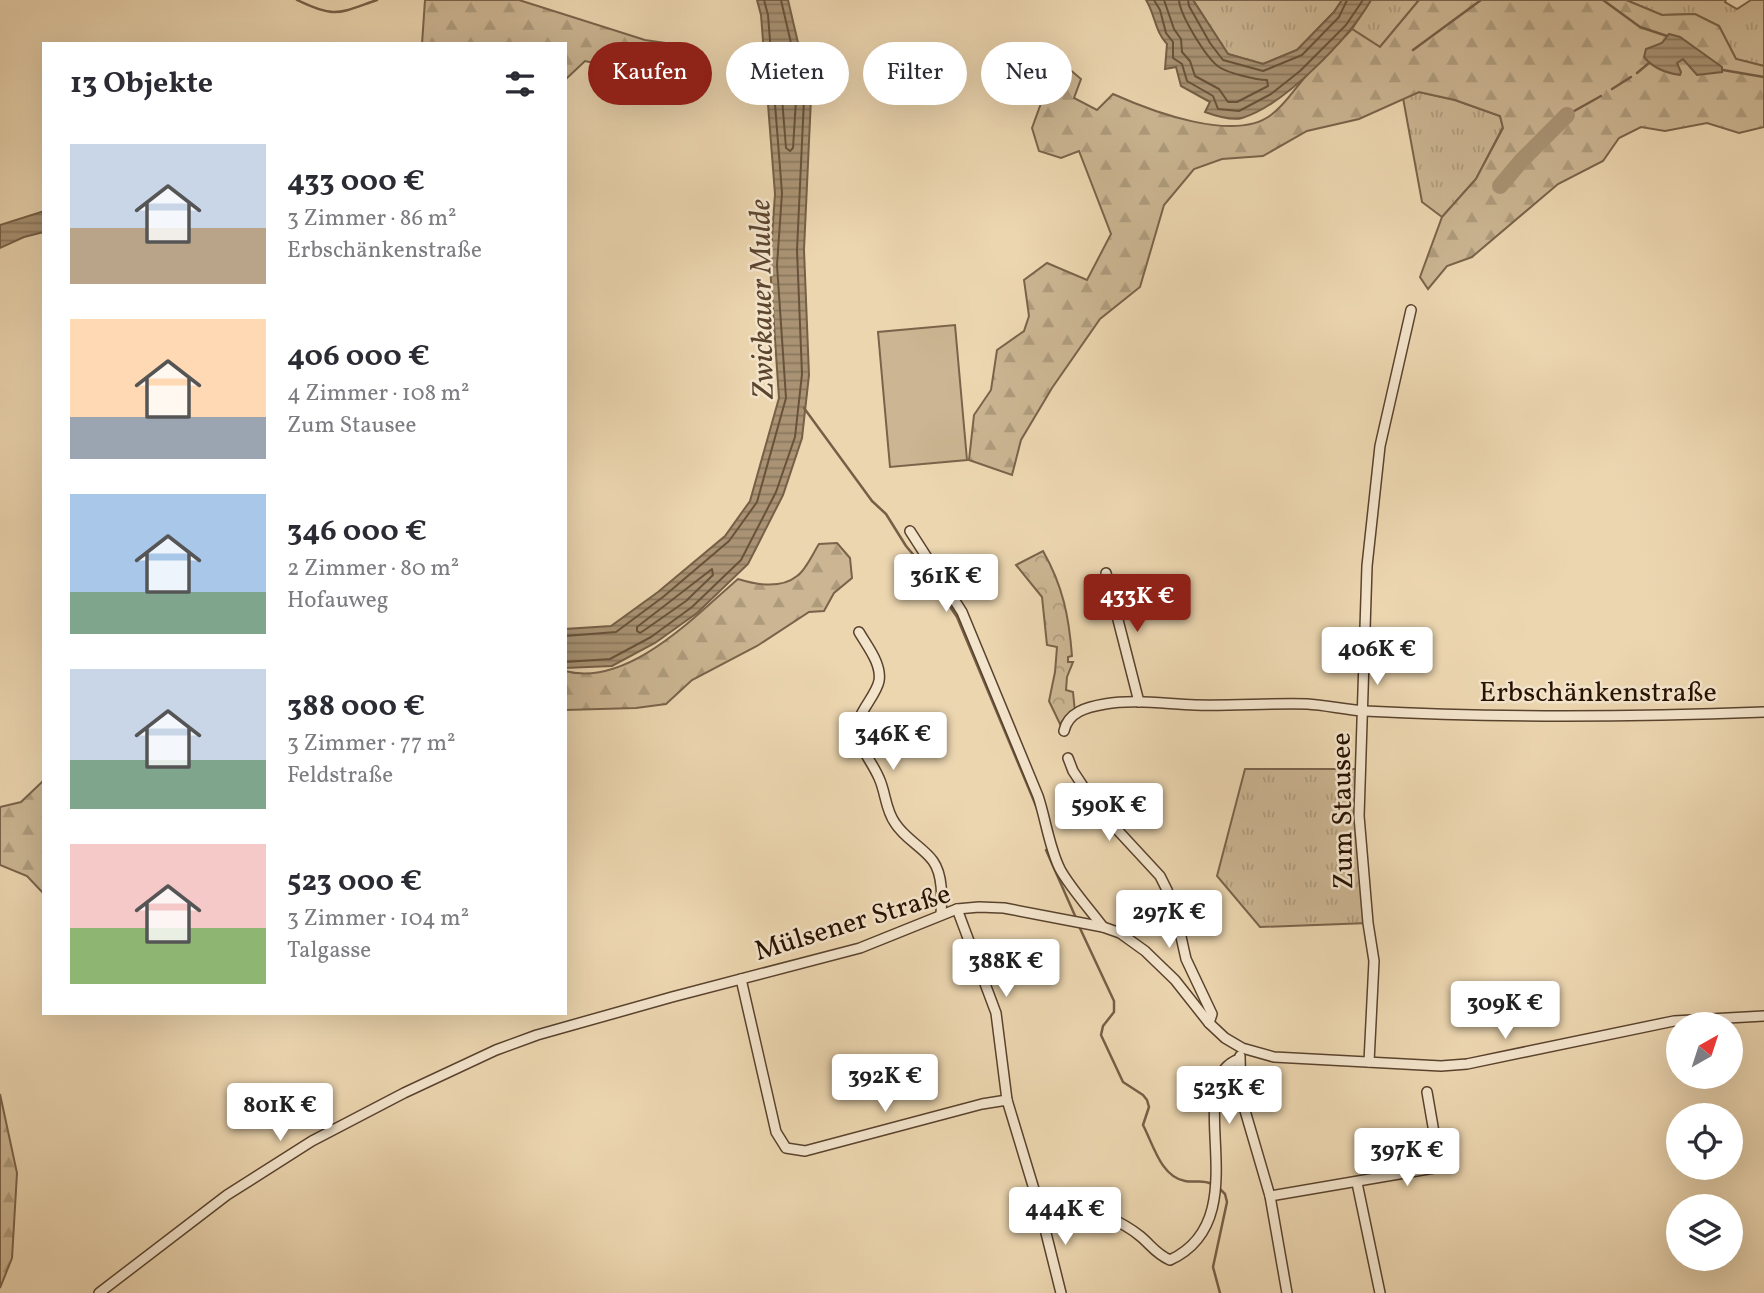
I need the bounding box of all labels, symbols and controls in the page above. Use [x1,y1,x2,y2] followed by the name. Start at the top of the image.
[588,42,712,105] chip: Kaufen
[726,42,849,105] chip: Mieten
[863,42,967,105] chip: Filter
[981,42,1072,105] chip: Neu
[70,63,213,105] text: 13 Objekte
[501,65,539,103] icon: filters
[287,161,425,203] text: 433 000 €
[126,172,210,256] icon: home
[740,199,786,400] water label: Zwickauer Mulde
[287,203,457,235] text: 3 Zimmer · 86 m²
[287,235,482,267] text: Erbschänkenstraße
[287,336,430,378] text: 406 000 €
[126,347,210,431] icon: home
[287,378,470,410] text: 4 Zimmer · 108 m²
[287,410,416,442] text: Zum Stausee
[287,511,427,553] text: 346 000 €
[126,522,210,606] icon: home
[287,553,459,585] text: 2 Zimmer · 80 m²
[889,554,1003,614] pin: 361K €
[910,561,982,593] text: 361K €
[1080,574,1194,634] pin: 433K €
[1100,581,1174,613] text: 433K €
[287,585,388,617] text: Hofauweg
[1320,628,1434,687] pin: 406K €
[1338,634,1416,666] text: 406K €
[1479,674,1717,713] street label: Erbschänkenstraße
[287,686,425,728] text: 388 000 €
[126,697,210,781] icon: home
[836,712,950,772] pin: 346K €
[855,719,931,751] text: 346K €
[287,728,456,760] text: 3 Zimmer · 77 m²
[1323,732,1364,890] street label: Zum Stausee
[287,760,393,792] text: Feldstraße
[1052,784,1166,843] pin: 590K €
[1071,790,1147,822] text: 590K €
[287,861,422,903] text: 523 000 €
[126,872,210,956] icon: home
[750,875,956,972] street label: Mülsener Straße
[1112,890,1226,950] pin: 297K €
[1132,897,1206,929] text: 297K €
[287,903,469,935] text: 3 Zimmer · 104 m²
[287,935,371,967] text: Talgasse
[949,940,1063,999] pin: 388K €
[968,946,1044,978] text: 388K €
[1448,982,1562,1041] pin: 309K €
[1467,988,1543,1020] text: 309K €
[1666,1012,1743,1088] north arrow
[1666,1012,1743,1271] map controls
[828,1054,942,1114] pin: 392K €
[848,1061,922,1093] text: 392K €
[1172,1066,1286,1126] pin: 523K €
[1193,1073,1265,1105] text: 523K €
[223,1084,337,1143] pin: 801K €
[243,1090,317,1122] text: 801K €
[1666,1103,1743,1180] button: locate
[1350,1128,1464,1188] pin: 397K €
[1370,1135,1444,1167] text: 397K €
[1008,1188,1122,1247] pin: 444K €
[1025,1194,1105,1226] text: 444K €
[1666,1194,1743,1271] button: layers

